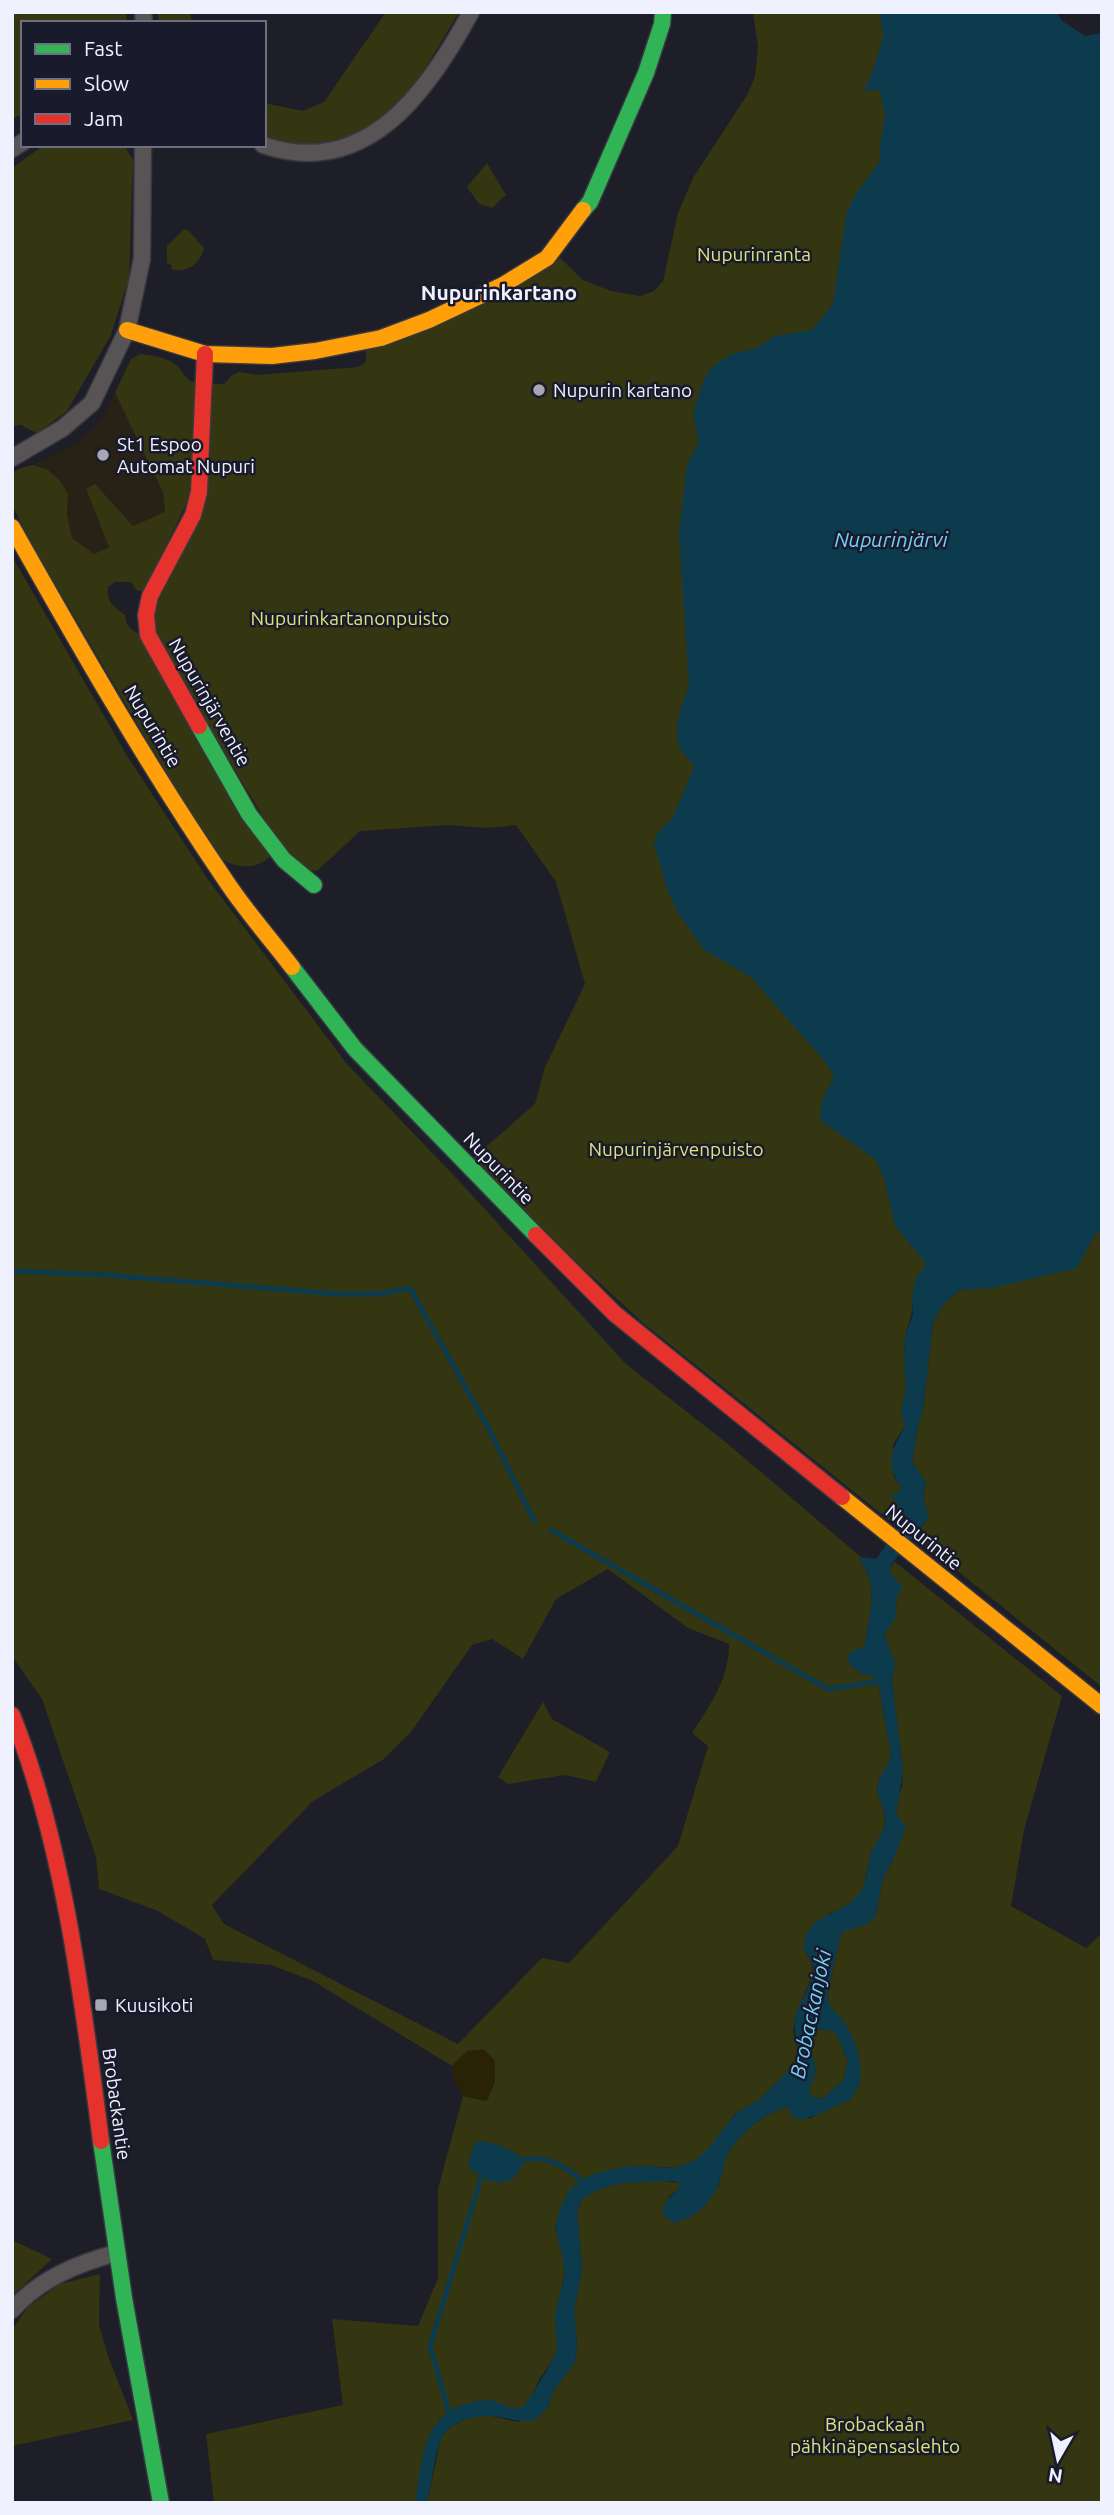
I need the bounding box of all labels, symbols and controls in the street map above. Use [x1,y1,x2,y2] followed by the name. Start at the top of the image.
[21,21,266,147] legend
[84,36,122,60] text: Fast
[84,71,129,95] text: Slow
[84,106,123,130] text: Jam
[697,243,811,265] park label: Nupurinranta
[421,280,577,304] district label: Nupurinkartano
[553,379,692,401] place label: Nupurin kartano
[531,382,547,398] marker: Nupurin kartano
[117,433,255,477] place label: St1 Espoo Automat Nupuri
[95,447,111,463] marker: St1 Espoo Automat Nupuri
[834,527,948,551] water label: Nupurinjärvi
[251,607,449,629] park label: Nupurinkartanonpuisto
[164,634,256,770] street label: Nupurinjärventie
[120,681,186,771] street label: Nupurintie
[459,1127,539,1209] street label: Nupurintie
[589,1138,764,1160] park label: Nupurinjärvenpuisto
[881,1500,967,1574] street label: Nupurintie
[785,1946,836,2080] water label: Brobackanjoki
[115,1994,193,2016] place label: Kuusikoti
[93,1997,109,2013] marker: Kuusikoti
[98,2047,136,2161] street label: Brobackantie
[790,2413,960,2457] park label: Brobackaån pähkinäpensaslehto
[1023,2424,1093,2494] north arrow
[1047,2464,1064,2488] text: N

